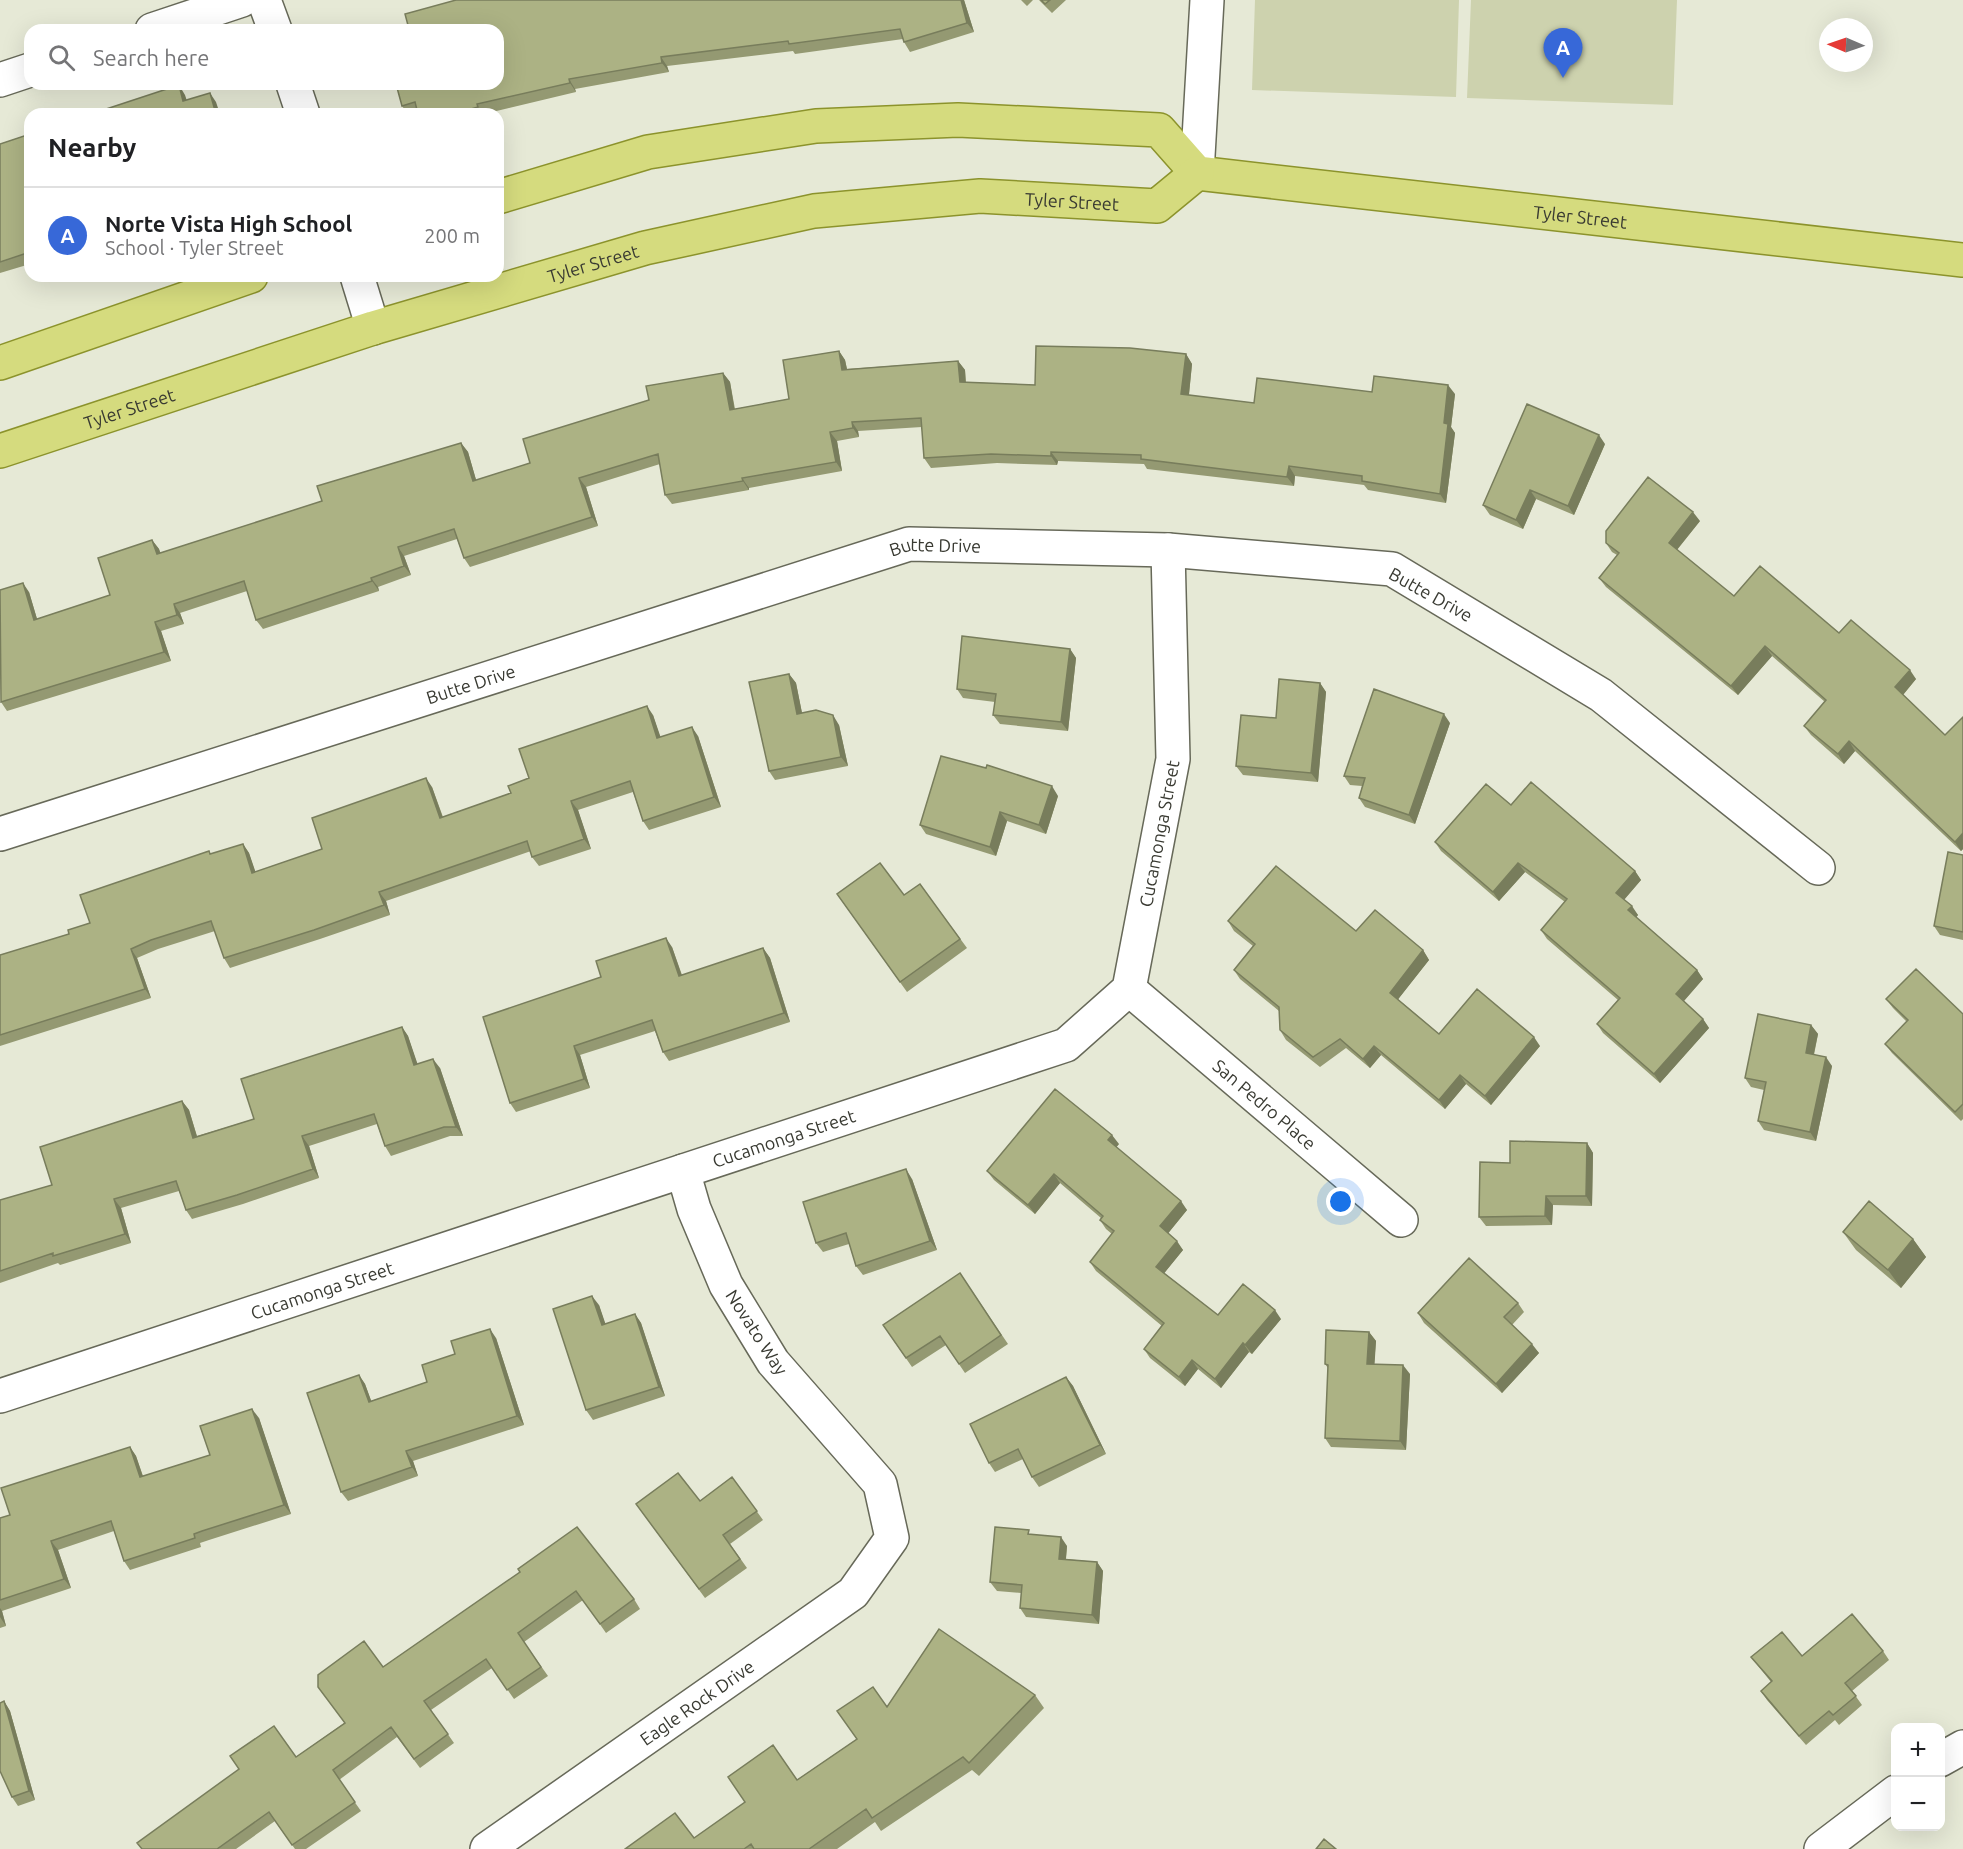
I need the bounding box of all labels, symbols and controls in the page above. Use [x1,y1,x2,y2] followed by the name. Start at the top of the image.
[1819,18,1873,72] north arrow
[24,24,504,90] search box
[1544,28,1582,78] pin: A
[45,41,78,74] icon: search
[93,45,209,70] text: Search here
[48,133,136,162] text: Nearby
[1024,189,1120,214] street label: Tyler Street
[1532,201,1628,232] street label: Tyler Street
[105,211,352,236] text: Norte Vista High School
[60,224,75,247] text: A
[424,224,480,247] text: 200 m
[105,236,284,259] text: School · Tyler Street
[545,240,641,286] street label: Tyler Street
[81,384,177,433] street label: Tyler Street
[887,534,981,560] street label: Butte Drive
[1386,563,1476,625] street label: Butte Drive
[424,660,518,707] street label: Butte Drive
[1135,758,1183,909] street label: Cucamonga Street
[1209,1055,1320,1153] street label: San Pedro Place
[710,1105,858,1171] street label: Cucamonga Street
[1326,1187,1355,1216] your location
[248,1257,396,1323] street label: Cucamonga Street
[722,1286,792,1378] street label: Novato Way
[636,1656,758,1749] street label: Eagle Rock Drive
[1891,1723,1945,1831] map controls
[1891,1723,1945,1777] button: +
[1891,1777,1945,1831] button: −

